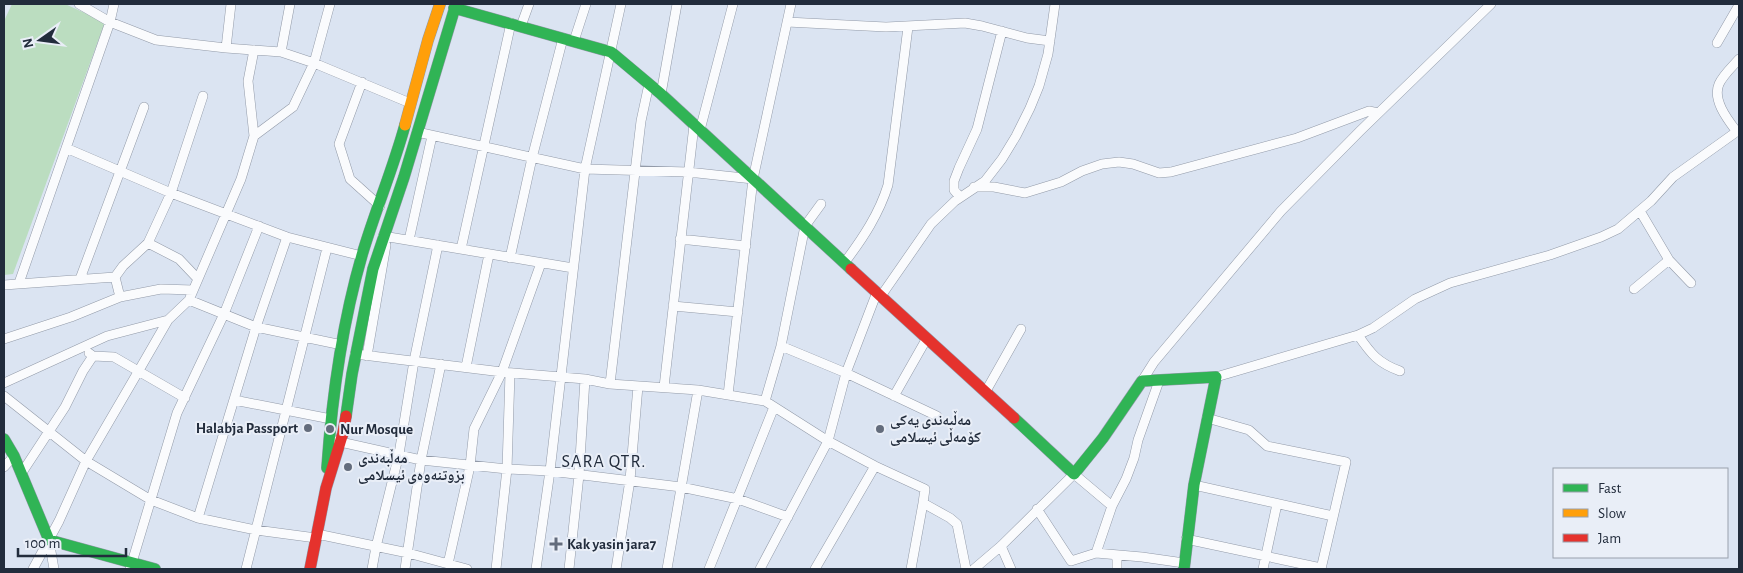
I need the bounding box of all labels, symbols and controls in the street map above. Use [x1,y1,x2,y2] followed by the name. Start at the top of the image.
[15,15,65,65] north arrow
[20,36,36,49] text: N
[890,410,981,446] place label: مەڵبەندی یەکی کۆمەڵی ئیسلامی
[196,421,298,436] place label: Halabja Passport
[302,422,314,434] marker: Halabja Passport
[340,422,413,437] place label: Nur Mosque
[324,423,336,435] marker: Nur Mosque
[874,423,886,435] marker: مەڵبەندی یەکی کۆمەڵی ئیسلامی
[358,448,465,484] place label: مەڵبەندی بزوتنەوەی ئیسلامی
[562,453,646,471] district label: SARA QTR.
[342,461,354,473] marker: مەڵبەندی بزوتنەوەی ئیسلامی
[1553,468,1728,558] legend
[1598,481,1622,496] text: Fast
[1598,506,1626,521] text: Slow
[18,526,125,558] scale bar
[1598,531,1621,546] text: Jam
[25,536,60,551] text: 100 m
[549,537,563,551] marker: Kak yasin jara7
[567,537,657,552] place label: Kak yasin jara7

